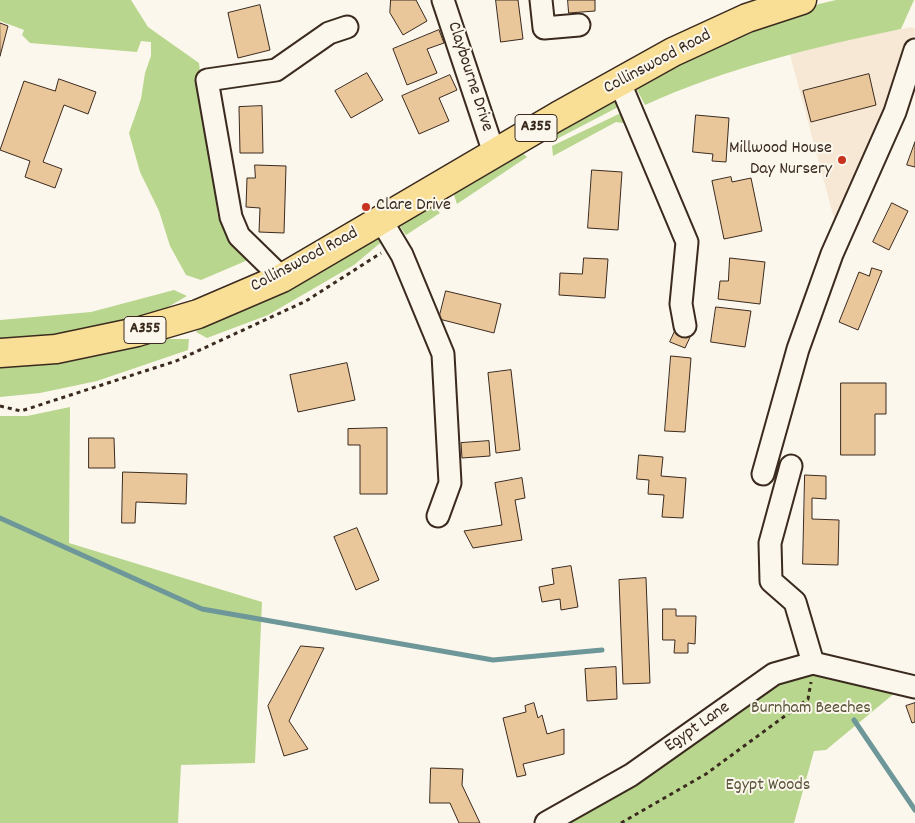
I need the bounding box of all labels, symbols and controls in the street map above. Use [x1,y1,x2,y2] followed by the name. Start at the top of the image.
[441,19,497,135] street label: Claybourne Drive
[601,26,715,100] street label: Collinswood Road
[515,115,557,142] road number: A355
[729,139,832,182] place label: Millwood House Day Nursery
[836,154,848,166] marker: Millwood House Day Nursery
[376,196,451,218] place label: Clare Drive
[360,201,372,213] marker: Clare Drive
[248,224,362,298] street label: Collinswood Road
[124,316,166,344] road number: A355
[661,698,735,758] street label: Egypt Lane
[751,699,871,721] park label: Burnham Beeches
[726,776,810,798] park label: Egypt Woods

